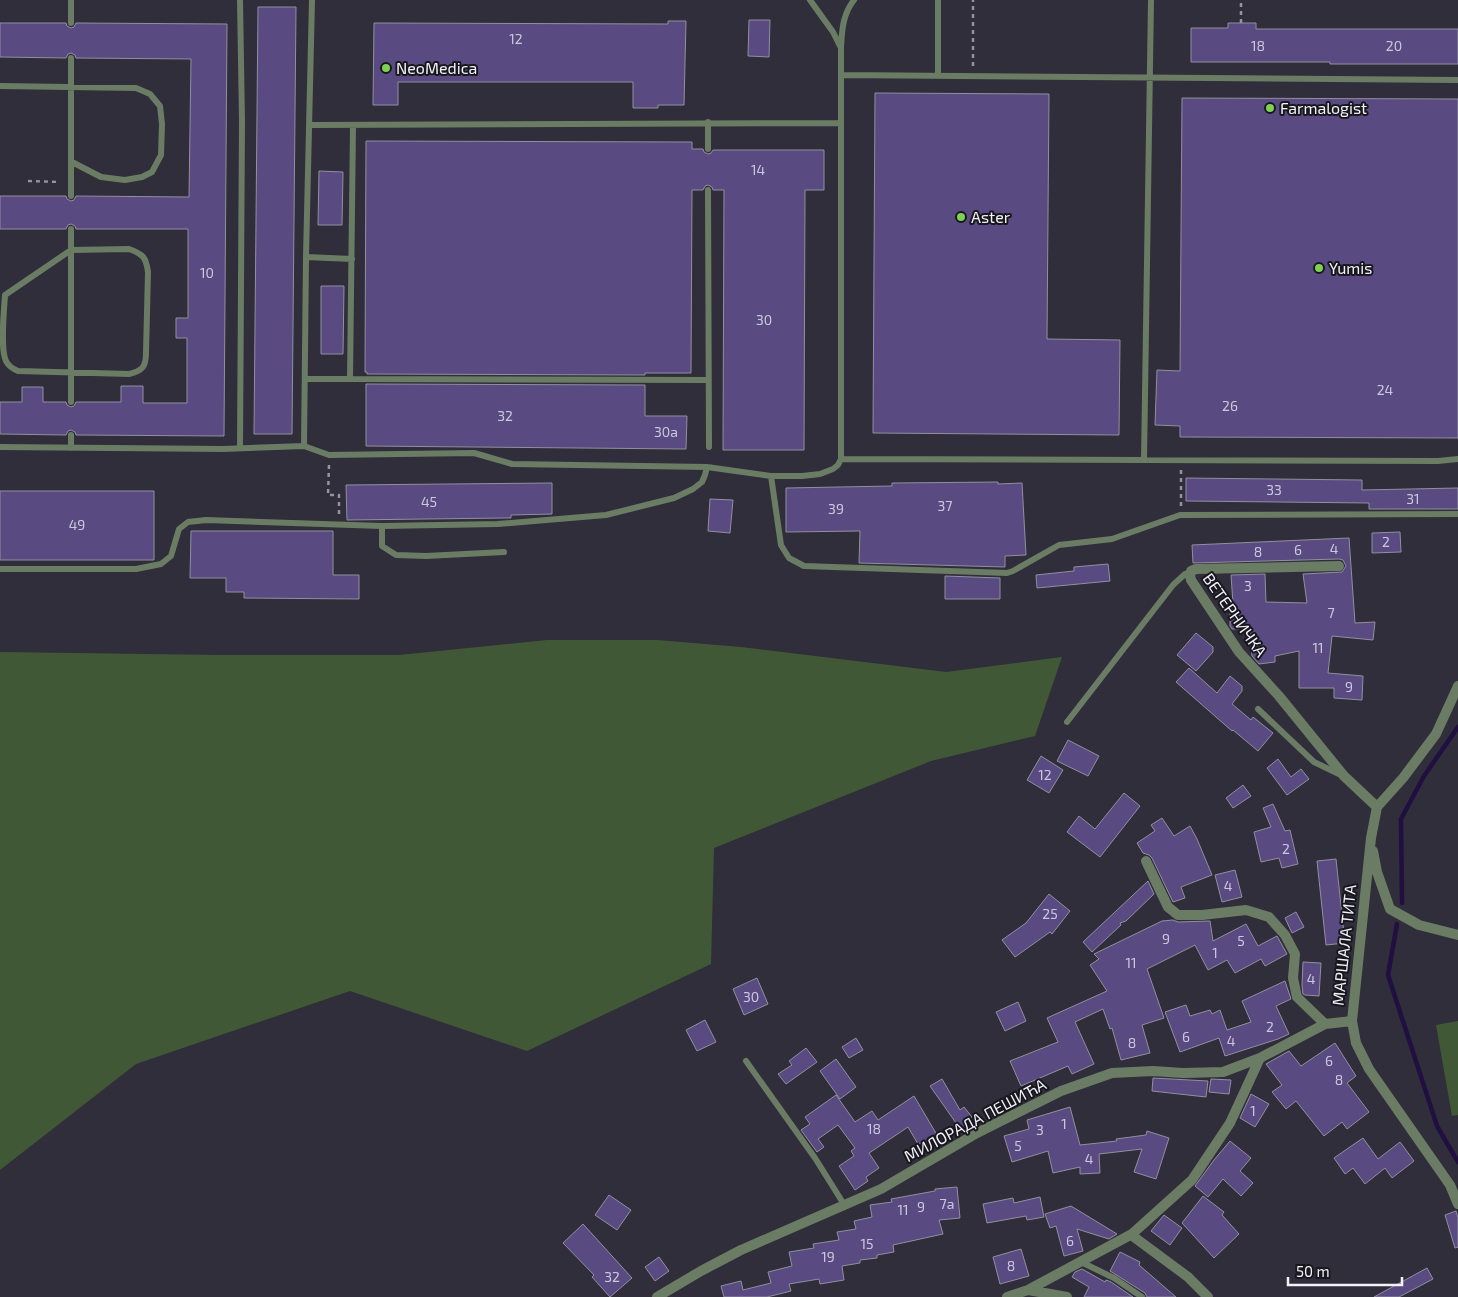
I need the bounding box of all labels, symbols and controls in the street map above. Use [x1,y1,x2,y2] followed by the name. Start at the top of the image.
[509,30,523,47] house number: 12
[1251,37,1265,54] house number: 18
[1386,37,1402,54] house number: 20
[396,58,477,77] place label: NeoMedica
[380,62,392,74] marker: NeoMedica
[1280,98,1367,117] place label: Farmalogist
[1264,102,1276,114] marker: Farmalogist
[751,161,765,178] house number: 14
[971,207,1011,226] place label: Aster
[955,211,967,223] marker: Aster
[1329,258,1372,277] place label: Yumis
[1313,262,1325,274] marker: Yumis
[200,264,214,281] house number: 10
[756,311,772,328] house number: 30
[1377,381,1393,398] house number: 24
[1222,397,1238,414] house number: 26
[497,407,513,424] house number: 32
[654,423,678,440] house number: 30a
[1266,481,1282,498] house number: 33
[1406,490,1420,507] house number: 31
[421,493,437,510] house number: 45
[938,497,952,514] house number: 37
[828,500,844,517] house number: 39
[69,516,85,533] house number: 49
[1382,533,1390,550] house number: 2
[1330,540,1338,557] house number: 4
[1294,541,1302,558] house number: 6
[1254,543,1262,560] house number: 8
[1200,569,1271,660] street label: ВЕТЕРНИЧКА
[1244,577,1252,594] house number: 3
[1327,604,1335,621] house number: 7
[1312,639,1324,656] house number: 11
[1345,678,1353,695] house number: 9
[1038,766,1052,783] house number: 12
[1282,840,1290,857] house number: 2
[1224,877,1232,894] house number: 4
[1328,883,1359,1006] street label: МАРШАЛА ТИТА
[1042,905,1058,922] house number: 25
[1162,930,1170,947] house number: 9
[1237,932,1245,949] house number: 5
[1212,944,1218,961] house number: 1
[1125,954,1137,971] house number: 11
[1307,970,1315,987] house number: 4
[743,988,759,1005] house number: 30
[1266,1018,1274,1035] house number: 2
[1182,1028,1190,1045] house number: 6
[1227,1032,1235,1049] house number: 4
[1128,1034,1136,1051] house number: 8
[1325,1052,1333,1069] house number: 6
[1335,1071,1343,1088] house number: 8
[900,1074,1049,1165] street label: МИЛОРАДА ПЕШИЋА
[1250,1102,1256,1119] house number: 1
[1061,1115,1067,1132] house number: 1
[867,1120,881,1137] house number: 18
[1036,1121,1044,1138] house number: 3
[1014,1137,1022,1154] house number: 5
[1085,1150,1093,1167] house number: 4
[940,1195,954,1212] house number: 7a
[917,1198,925,1215] house number: 9
[897,1201,909,1218] house number: 11
[1066,1232,1074,1249] house number: 6
[860,1235,874,1252] house number: 15
[821,1248,835,1265] house number: 19
[1288,1254,1402,1286] scale bar
[1007,1257,1015,1274] house number: 8
[1296,1262,1330,1280] text: 50 m
[604,1268,620,1285] house number: 32

